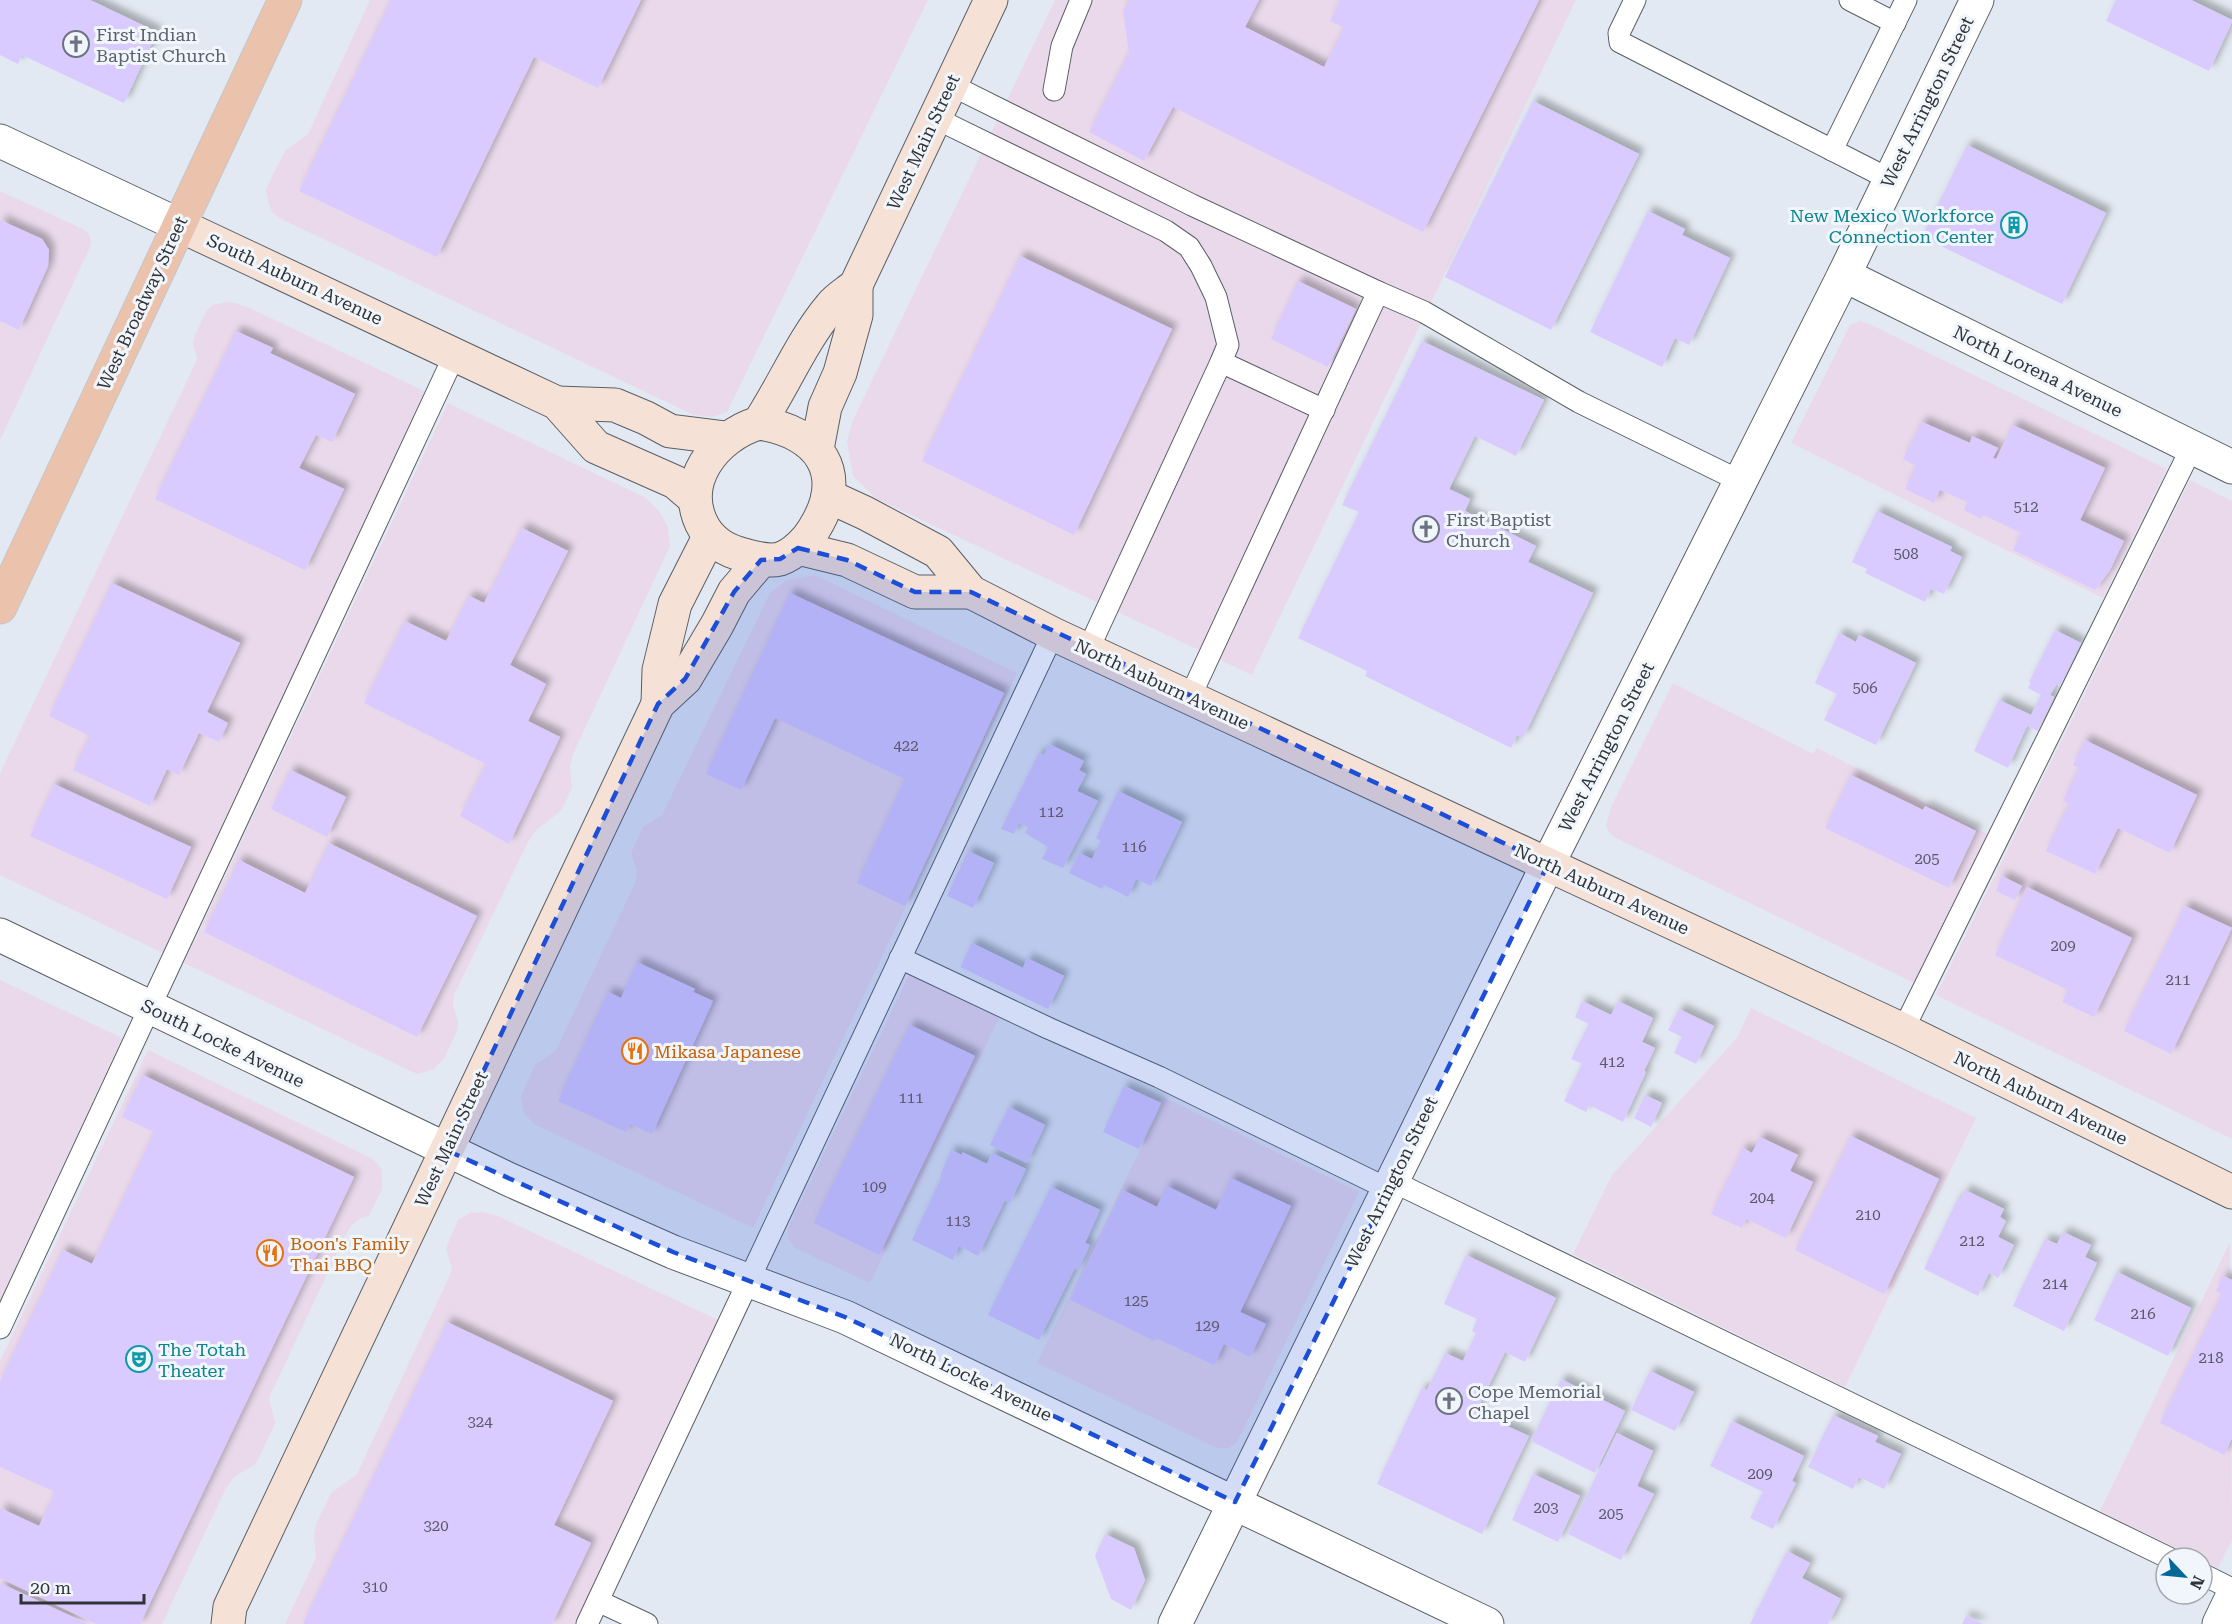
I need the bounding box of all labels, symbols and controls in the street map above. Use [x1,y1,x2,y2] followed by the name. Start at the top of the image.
[1876,13,1978,191] street label: West Arrington Street
[96,24,227,66] place label: First Indian Baptist Church
[61,29,91,59] church icon: First Indian Baptist Church
[882,70,964,213] street label: West Main Street
[1790,205,1994,247] place label: New Mexico Workforce Connection Center
[1999,210,2029,240] building icon: New Mexico Workforce Connection Center
[93,213,192,393] street label: West Broadway Street
[204,229,386,329] street label: South Auburn Avenue
[1950,321,2126,421] street label: North Lorena Avenue
[2013,498,2039,516] house number: 512
[1446,509,1551,551] place label: First Baptist Church
[1411,514,1441,544] church icon: First Baptist Church
[1893,545,1919,563] house number: 508
[1071,634,1253,734] street label: North Auburn Avenue
[1554,658,1658,835] street label: West Arrington Street
[1852,679,1878,697] house number: 506
[893,737,919,755] house number: 422
[1038,803,1064,821] house number: 112
[1121,838,1147,856] house number: 116
[1511,839,1693,939] street label: North Auburn Avenue
[1914,850,1940,868] house number: 205
[2050,937,2076,955] house number: 209
[2165,971,2191,989] house number: 211
[138,994,308,1092] street label: South Locke Avenue
[620,1036,650,1066] restaurant icon: Mikasa Japanese
[654,1041,801,1062] place label: Mikasa Japanese
[1951,1047,2131,1149] street label: North Auburn Avenue
[1599,1053,1625,1071] house number: 412
[410,1067,492,1210] street label: West Main Street
[898,1089,924,1107] house number: 111
[1340,1093,1442,1271] street label: West Arrington Street
[861,1178,887,1196] house number: 109
[1749,1189,1775,1207] house number: 204
[1855,1206,1881,1224] house number: 210
[945,1212,971,1230] house number: 113
[1959,1232,1985,1250] house number: 212
[290,1233,410,1275] place label: Boon's Family Thai BBQ
[255,1238,285,1268] restaurant icon: Boon's Family Thai BBQ
[2042,1275,2068,1293] house number: 214
[1123,1292,1149,1310] house number: 125
[2130,1305,2156,1323] house number: 216
[1194,1317,1220,1335] house number: 129
[886,1329,1056,1426] street label: North Locke Avenue
[158,1339,246,1381] place label: The Totah Theater
[124,1344,154,1374] theatre icon: The Totah Theater
[2198,1349,2224,1367] house number: 218
[1468,1381,1601,1423] place label: Cope Memorial Chapel
[1434,1386,1464,1416] church icon: Cope Memorial Chapel
[467,1413,493,1431] house number: 324
[1747,1465,1773,1483] house number: 209
[1533,1499,1559,1517] house number: 203
[1598,1505,1624,1523] house number: 205
[423,1517,449,1535] house number: 320
[2154,1546,2214,1606] north arrow
[21,1567,144,1605] scale bar
[2186,1573,2208,1592] text: N
[30,1577,71,1598] text: 20 m
[362,1578,388,1596] house number: 310

